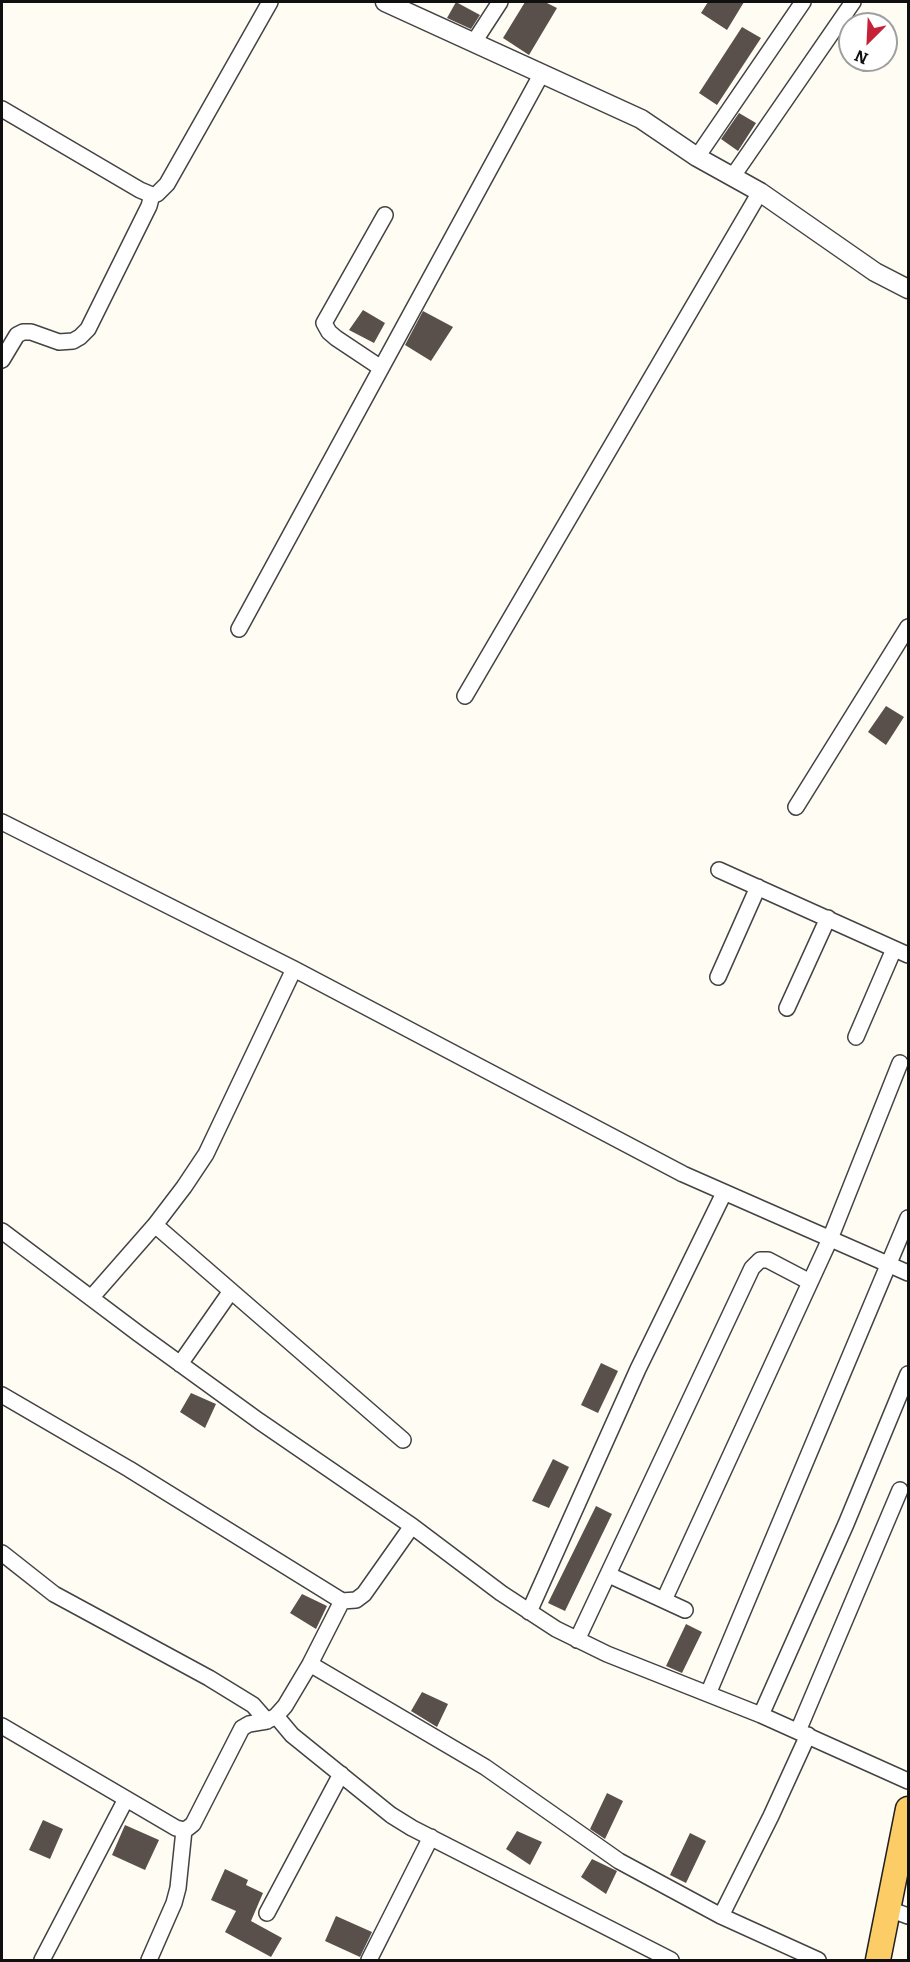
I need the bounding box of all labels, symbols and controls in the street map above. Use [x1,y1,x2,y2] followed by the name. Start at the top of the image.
[838,12,898,72] north arrow
[852,46,871,68] text: N

